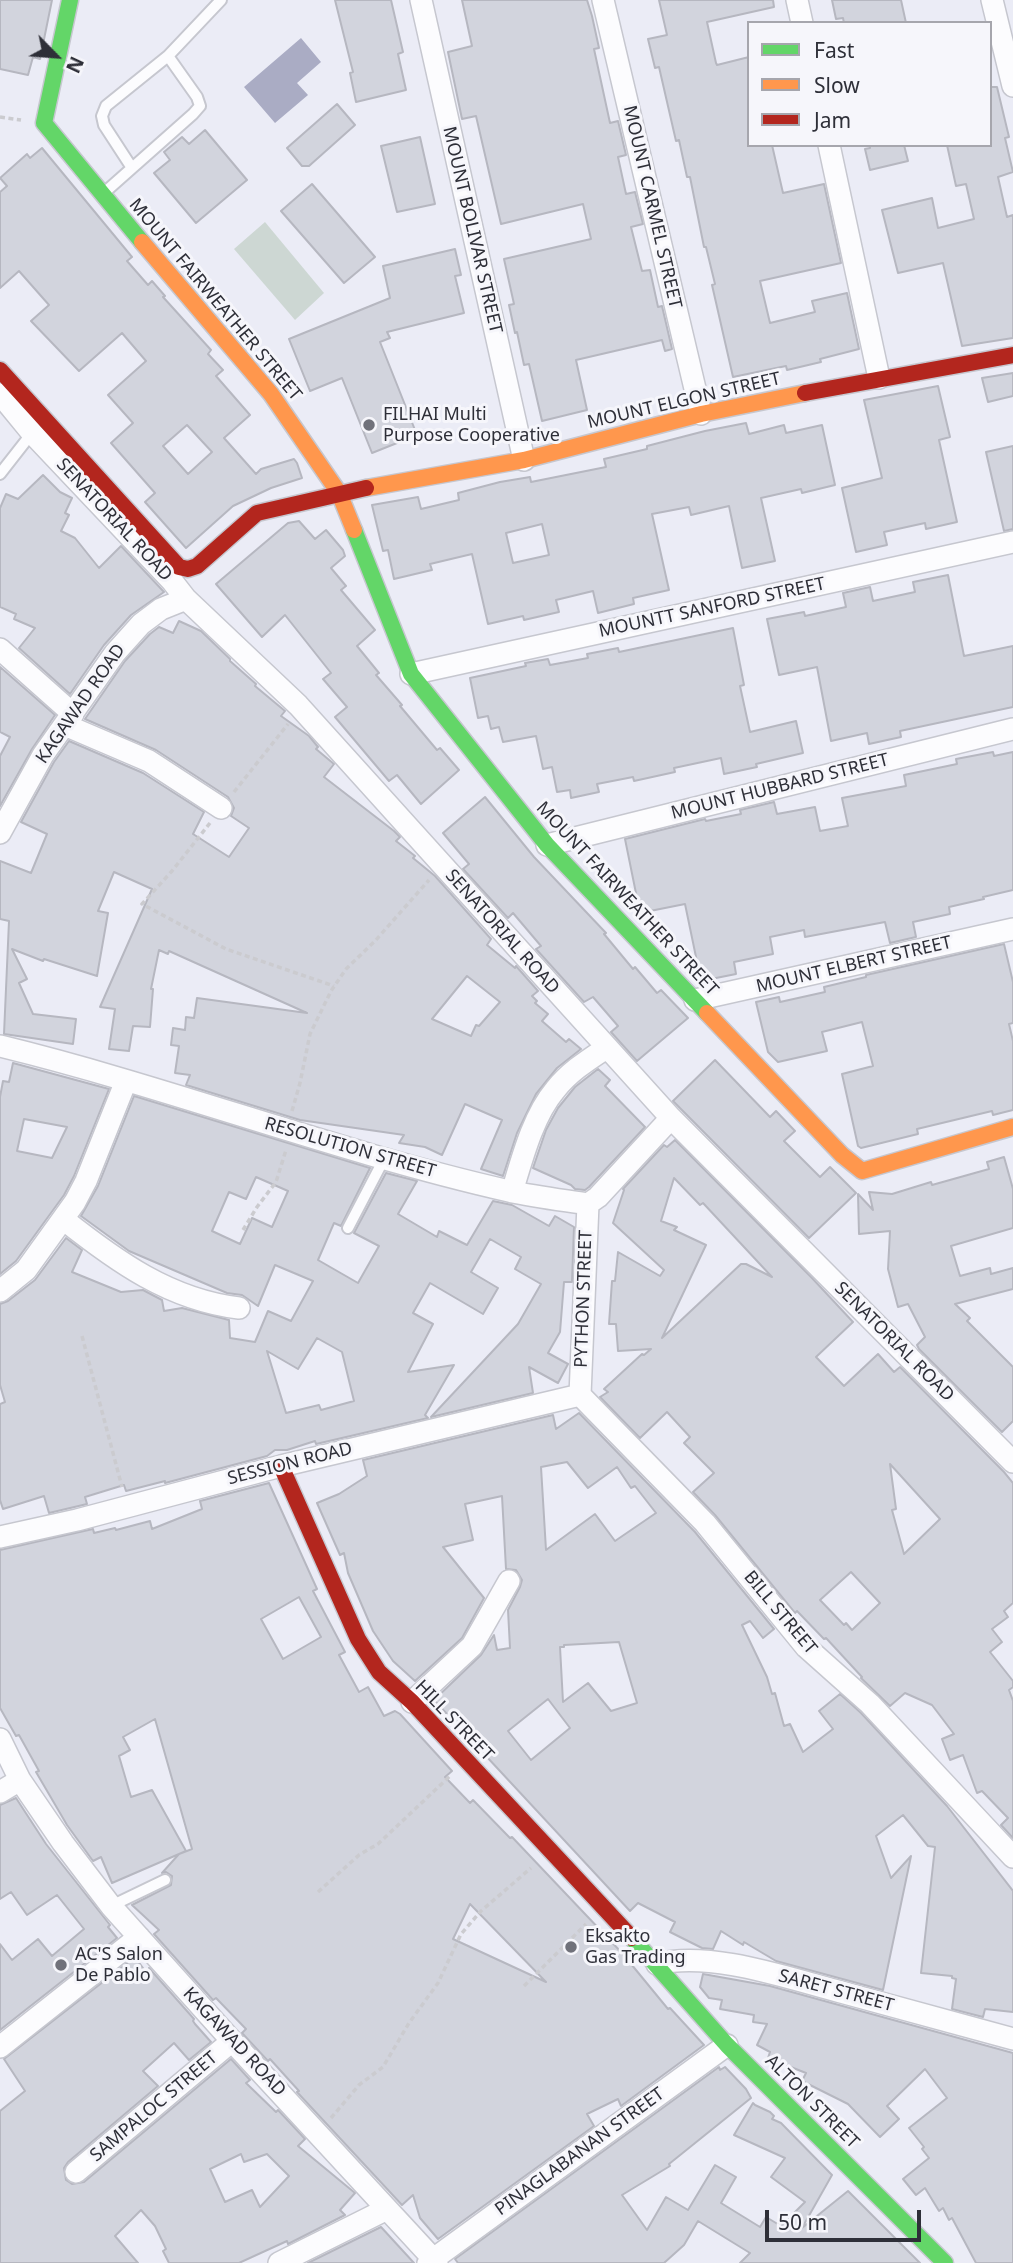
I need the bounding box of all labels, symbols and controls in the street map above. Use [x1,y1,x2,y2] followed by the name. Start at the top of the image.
[21,21,91,91] north arrow
[747,21,992,147] legend
[814,36,854,64] text: Fast
[60,52,90,77] text: N
[814,71,860,99] text: Slow
[618,103,686,311] street label: MOUNT CARMEL STREET
[814,106,851,134] text: Jam
[438,124,506,336] street label: MOUNT BOLIVAR STREET
[124,195,306,405] street label: MOUNT FAIRWEATHER STREET
[585,368,783,434] street label: MOUNT ELGON STREET
[383,404,560,446] place label: FILHAI Multi Purpose Cooperative
[361,417,377,433] marker: FILHAI Multi Purpose Cooperative
[52,454,176,586] street label: SENATORIAL ROAD
[597,573,827,643] street label: MOUNTT SANFORD STREET
[32,640,130,768] street label: KAGAWAD ROAD
[669,749,891,825] street label: MOUNT HUBBARD STREET
[531,798,723,1000] street label: MOUNT FAIRWEATHER STREET
[440,865,564,999] street label: SENATORIAL ROAD
[754,932,954,998] street label: MOUNT ELBERT STREET
[262,1113,438,1183] street label: RESOLUTION STREET
[571,1230,597,1368] street label: PYTHON STREET
[830,1278,958,1406] street label: SENATORIAL ROAD
[225,1438,355,1490] street label: SESSION ROAD
[739,1567,821,1659] street label: BILL STREET
[410,1676,498,1766] street label: HILL STREET
[585,1926,686,1968] place label: Eksakto Gas Trading
[563,1939,579,1955] marker: Eksakto Gas Trading
[75,1944,163,1986] place label: AC'S Salon De Pablo
[53,1957,69,1973] marker: AC'S Salon De Pablo
[776,1965,896,2017] street label: SARET STREET
[178,1983,290,2101] street label: KAGAWAD ROAD
[86,2047,222,2167] street label: SAMPALOC STREET
[761,2051,863,2153] street label: ALTON STREET
[491,2083,669,2221] street label: PINAGLABANAN STREET
[768,2196,924,2240] scale bar
[778,2208,827,2236] text: 50 m

